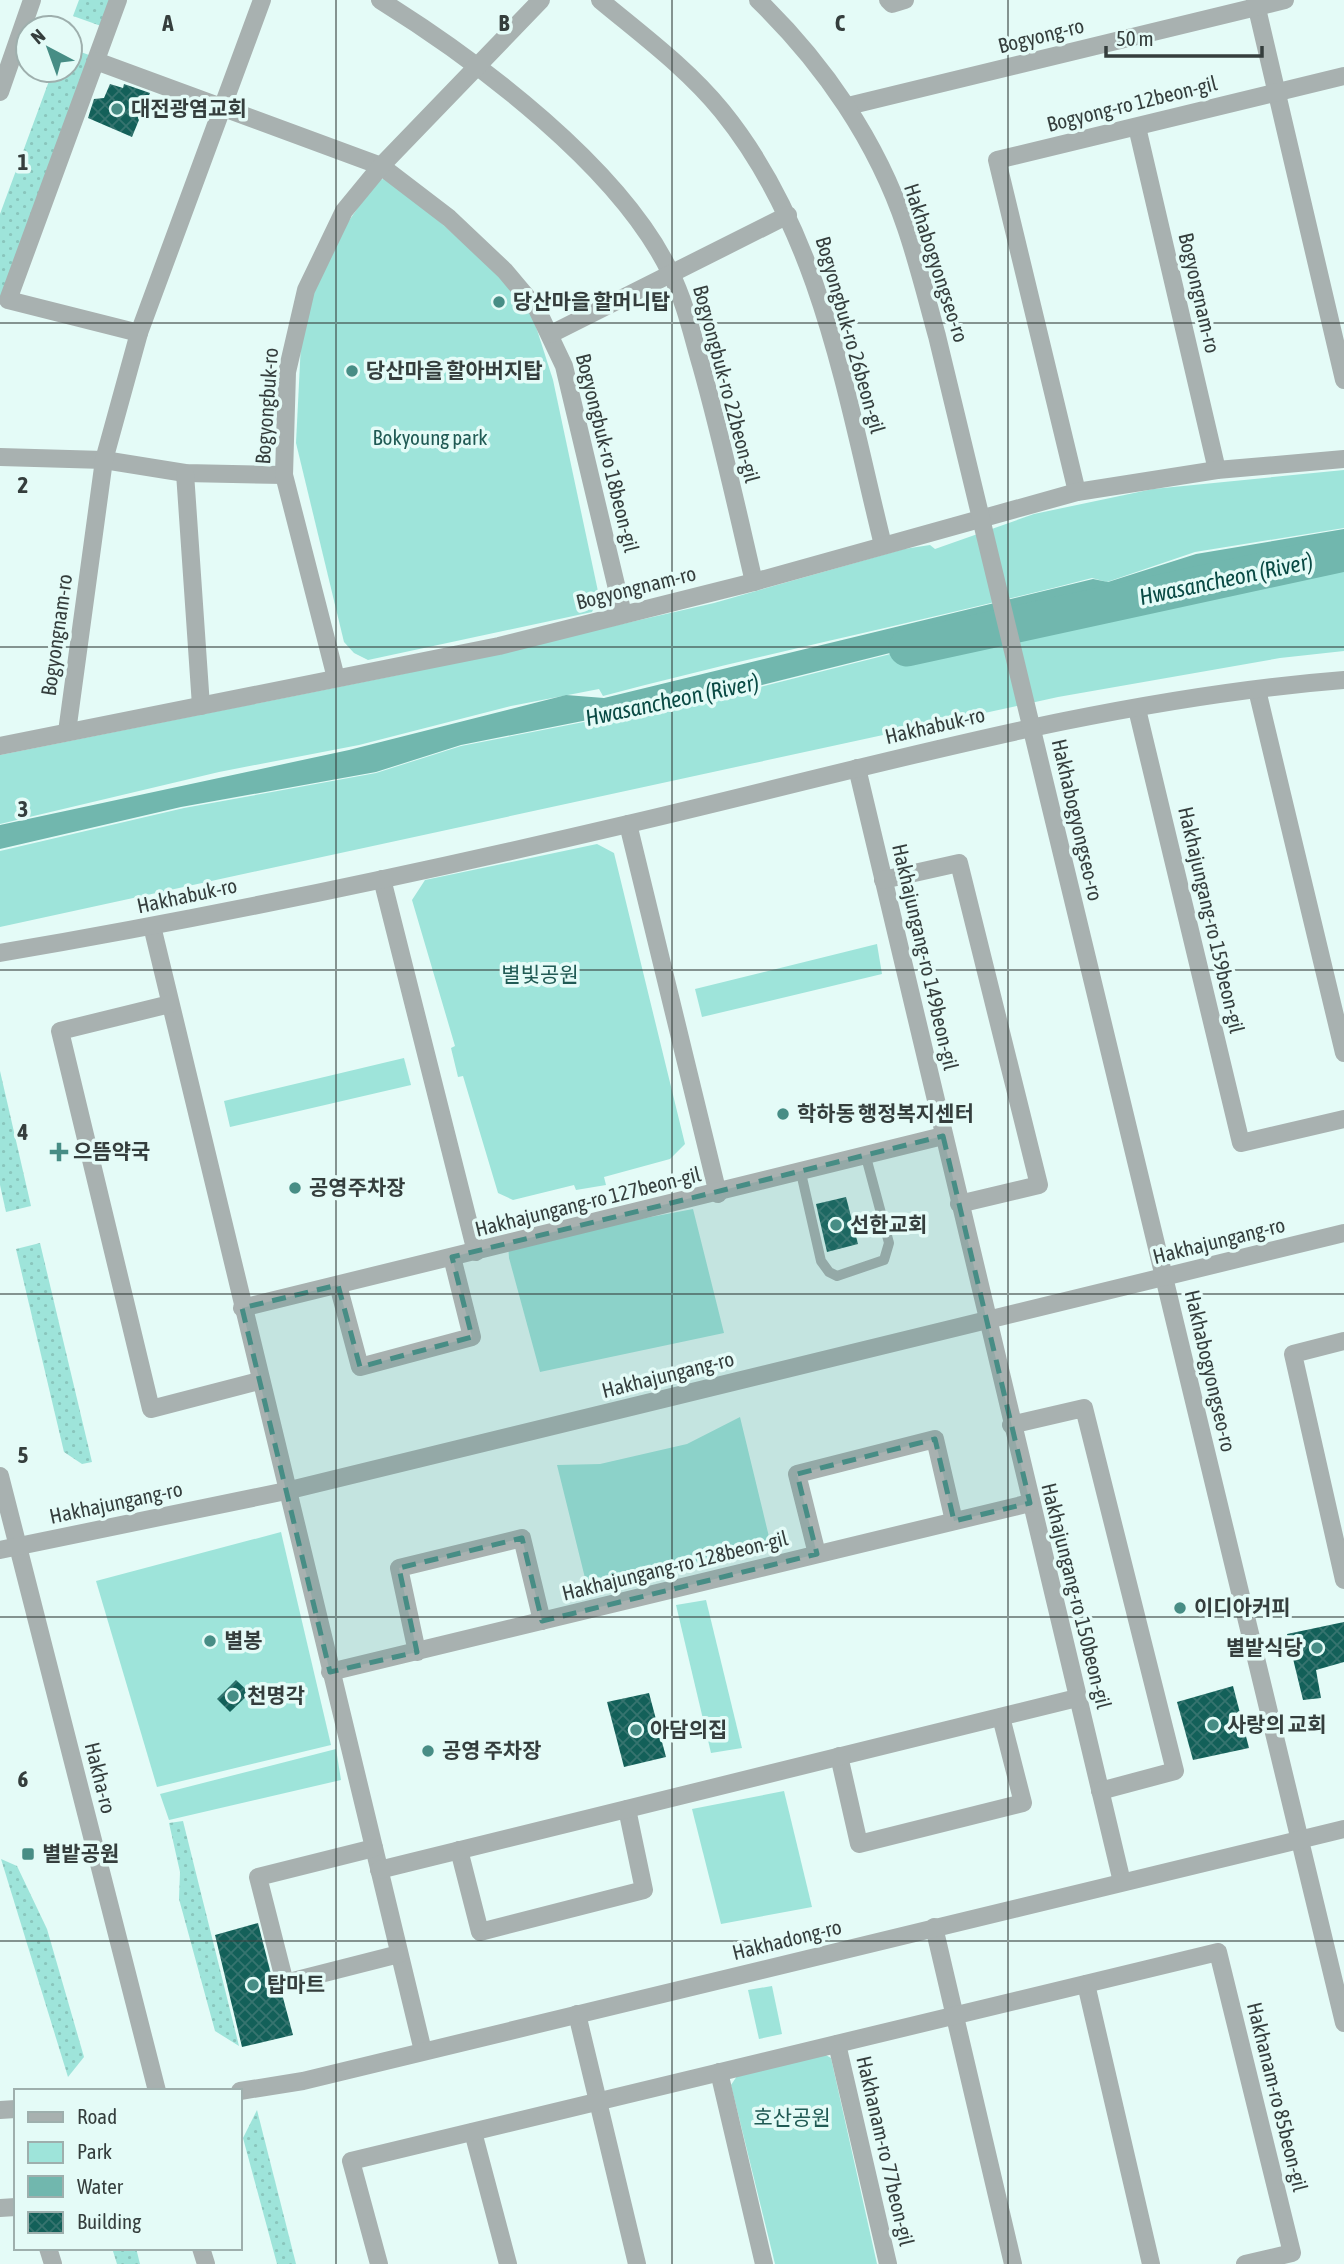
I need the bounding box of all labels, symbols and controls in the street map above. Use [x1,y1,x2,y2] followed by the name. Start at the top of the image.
[161,10,174,36] text: A
[499,10,510,36] text: B
[835,10,846,36] text: C
[995,13,1086,57] street label: Bogyong-ro
[14,14,84,84] north arrow
[1106,14,1262,58] scale bar
[26,24,49,48] text: N
[1116,26,1154,50] text: 50 m
[1044,70,1220,136] street label: Bogyong-ro 12beon-gil
[131,96,247,120] place label: 대전광염교회
[109,101,125,117] marker: 대전광염교회
[18,149,29,175] text: 1
[900,180,974,345] street label: Hakhabogyongseo-ro
[1174,230,1225,355] street label: Bogyongnam-ro
[811,233,891,436] street label: Bogyongbuk-ro 26beon-gil
[689,282,765,486] street label: Bogyongbuk-ro 22beon-gil
[513,289,670,313] place label: 당산마을 할머니탑
[491,294,507,310] marker: 당산마을 할머니탑
[250,347,282,465] street label: Bogyongbuk-ro
[572,351,644,555] street label: Bogyongbuk-ro 18beon-gil
[366,358,543,382] place label: 당산마을 할아버지탑
[344,363,360,379] marker: 당산마을 할아버지탑
[373,425,487,449] park label: Bokyoung park
[18,472,28,498] text: 2
[1137,548,1315,610] water label: Hwasancheon (River)
[573,561,698,614] street label: Bogyongnam-ro
[36,572,76,697] street label: Bogyongnam-ro
[583,669,761,731] water label: Hwasancheon (River)
[882,702,987,748] street label: Hakhabuk-ro
[1048,736,1108,903] street label: Hakhabogyongseo-ro
[18,796,28,822] text: 3
[1174,804,1250,1036] street label: Hakhajungang-ro 159beon-gil
[888,841,964,1073] street label: Hakhajungang-ro 149beon-gil
[135,873,239,917] street label: Hakhabuk-ro
[501,962,579,986] park label: 별빛공원
[797,1101,974,1125] place label: 학하동 행정복지센터
[775,1106,791,1122] marker: 학하동 행정복지센터
[17,1119,29,1145] text: 4
[73,1139,150,1163] place label: 으뜸약국
[51,1144,67,1160] marker: 으뜸약국
[472,1161,704,1241] street label: Hakhajungang-ro 127beon-gil
[309,1175,406,1199] place label: 공영주차장
[287,1180,303,1196] marker: 공영주차장
[850,1212,927,1236] place label: 선한교회
[1150,1212,1287,1268] street label: Hakhajungang-ro
[828,1217,844,1233] marker: 선한교회
[1181,1287,1241,1454] street label: Hakhabogyongseo-ro
[599,1346,736,1402] street label: Hakhajungang-ro
[18,1442,29,1468] text: 5
[47,1476,184,1528] street label: Hakhajungang-ro
[1037,1480,1117,1712] street label: Hakhajungang-ro 150beon-gil
[559,1525,791,1605] street label: Hakhajungang-ro 128beon-gil
[1194,1595,1291,1619] place label: 이디아커피
[1172,1600,1188,1616] marker: 이디아커피
[224,1628,263,1652] place label: 별봉
[202,1633,218,1649] marker: 별봉
[1226,1635,1303,1659] place label: 별밭식당
[1309,1640,1325,1656] marker: 별밭식당
[247,1683,305,1707] place label: 천명각
[225,1688,241,1704] marker: 천명각
[1227,1712,1326,1736] place label: 사랑의 교회
[650,1717,727,1741] place label: 아담의집
[1205,1717,1221,1733] marker: 사랑의 교회
[628,1722,644,1738] marker: 아담의집
[442,1738,541,1762] place label: 공영 주차장
[81,1740,121,1816] street label: Hakha-ro
[420,1743,436,1759] marker: 공영 주차장
[18,1766,29,1792] text: 6
[42,1841,119,1865] place label: 별밭공원
[20,1846,36,1862] marker: 별밭공원
[730,1914,844,1964] street label: Hakhadong-ro
[267,1972,325,1996] place label: 탑마트
[245,1977,261,1993] marker: 탑마트
[1243,2000,1313,2194] street label: Hakhanam-ro 85beon-gil
[852,2053,920,2249] street label: Hakhanam-ro 77beon-gil
[14,2089,242,2250] legend
[77,2104,117,2128] text: Road
[753,2105,831,2129] park label: 호산공원
[77,2139,112,2163] text: Park
[77,2174,124,2198] text: Water
[77,2209,141,2233] text: Building

